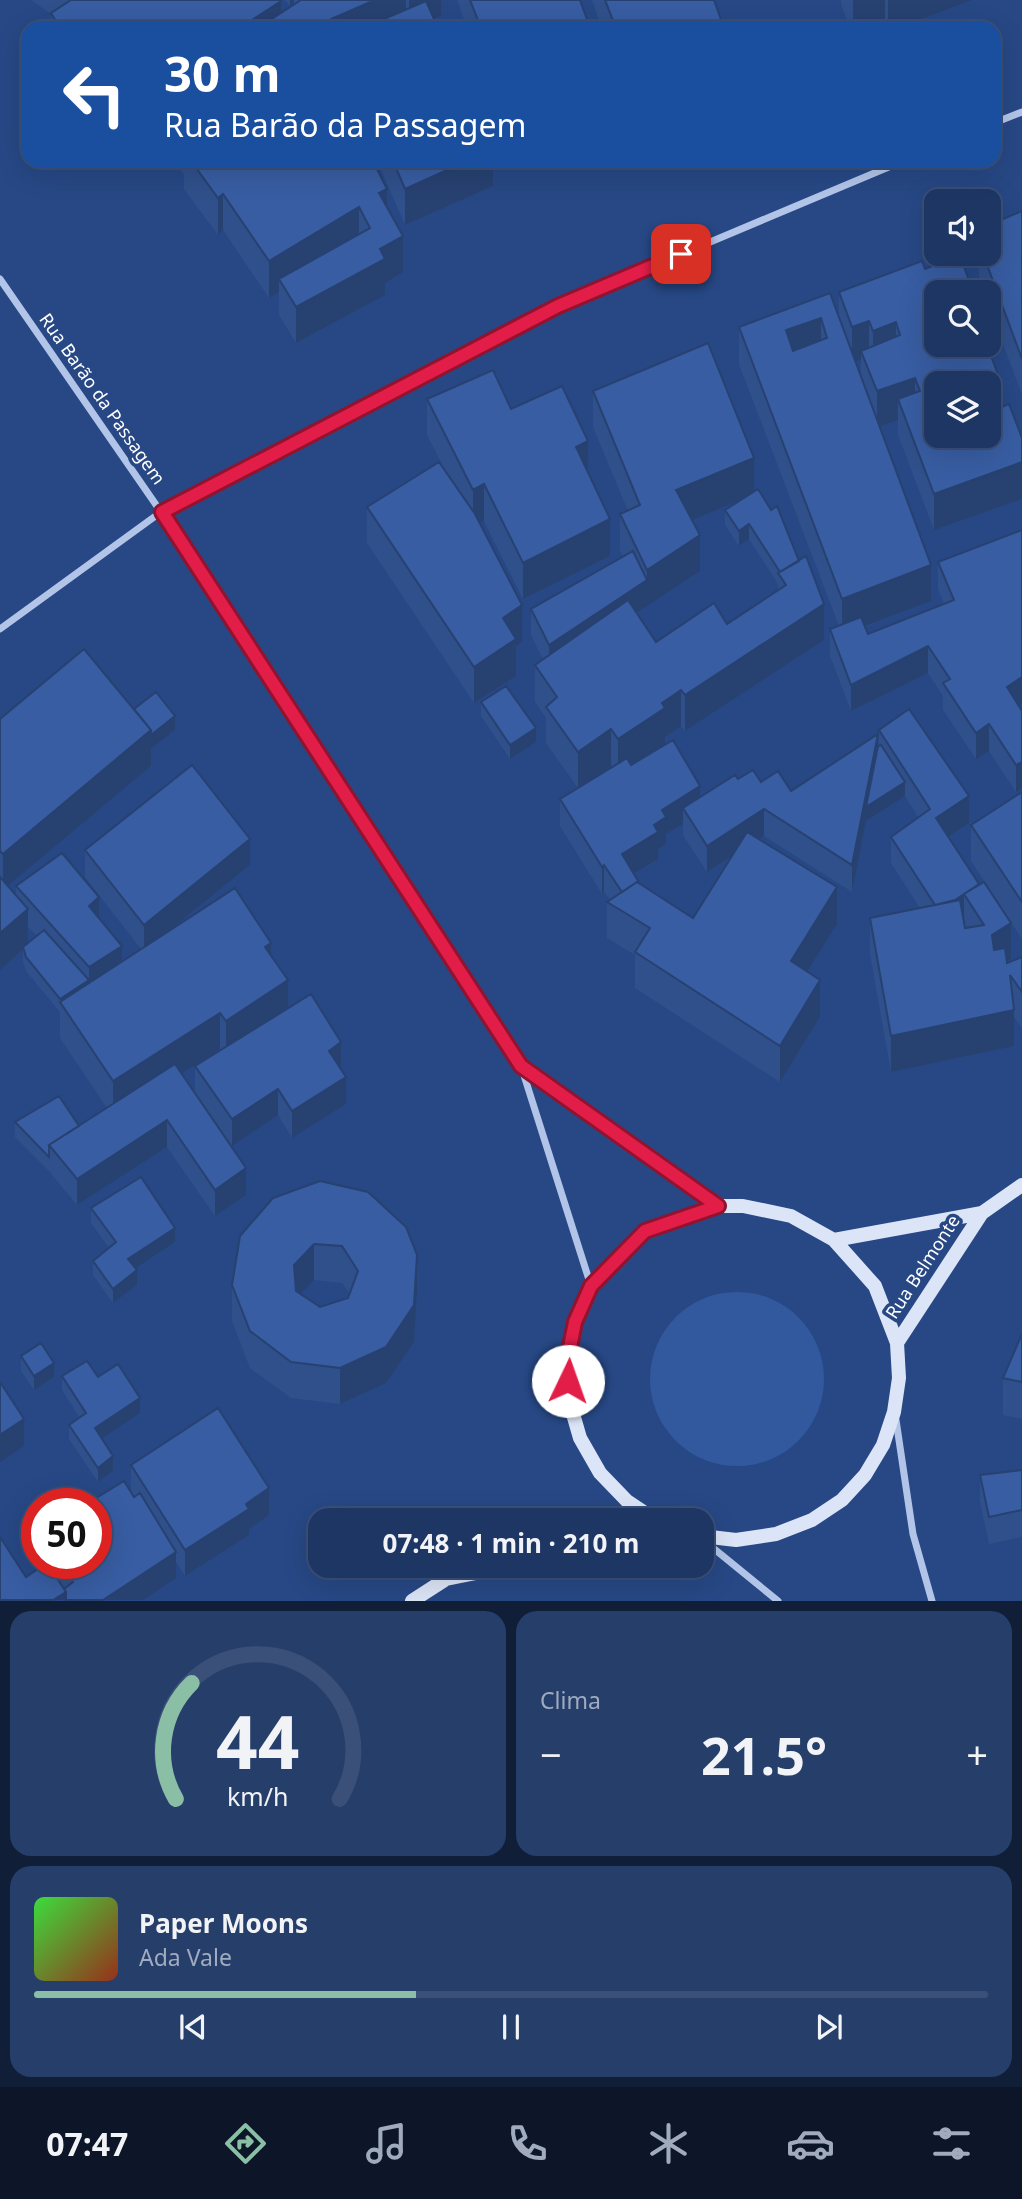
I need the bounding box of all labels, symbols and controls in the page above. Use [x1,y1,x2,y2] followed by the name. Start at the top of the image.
[164,40,281,106] text: 30 m
[49,49,140,140] icon: left
[164,103,526,146] text: Rua Barão da Passagem
[924,189,1001,448] map controls
[924,189,1001,266] button: sound
[651,224,711,284] pin
[662,235,700,273] icon: arrive
[924,280,1001,357] button: search
[35,308,171,489] street label: Rua Barão da Passagem
[924,371,1001,448] button: layers
[880,1210,965,1323] street label: Rua Belmonte
[531,1344,605,1418] position arrow
[21,1488,112,1579] speed limit sign: 50
[383,1525,639,1561] text: 07:48 · 1 min · 210 m
[540,1684,601,1716] text: Clima
[216,1692,300,1791] text: 44
[701,1719,827,1790] text: 21.5°
[540,1728,562,1780] text: −
[966,1728,988,1780] text: +
[227,1779,289,1813] text: km/h
[139,1905,308,1941] text: Paper Moons
[139,1941,232,1973] text: Ada Vale
[174,2008,212,2046] icon: previous
[492,2008,530,2046] icon: pause
[810,2008,848,2046] icon: next
[221,2119,270,2168] icon: directions
[362,2119,411,2168] icon: music
[503,2119,552,2168] icon: phone
[644,2119,693,2168] icon: climate
[786,2119,835,2168] icon: car
[927,2119,976,2168] icon: filters
[46,2122,128,2165] text: 07:47

